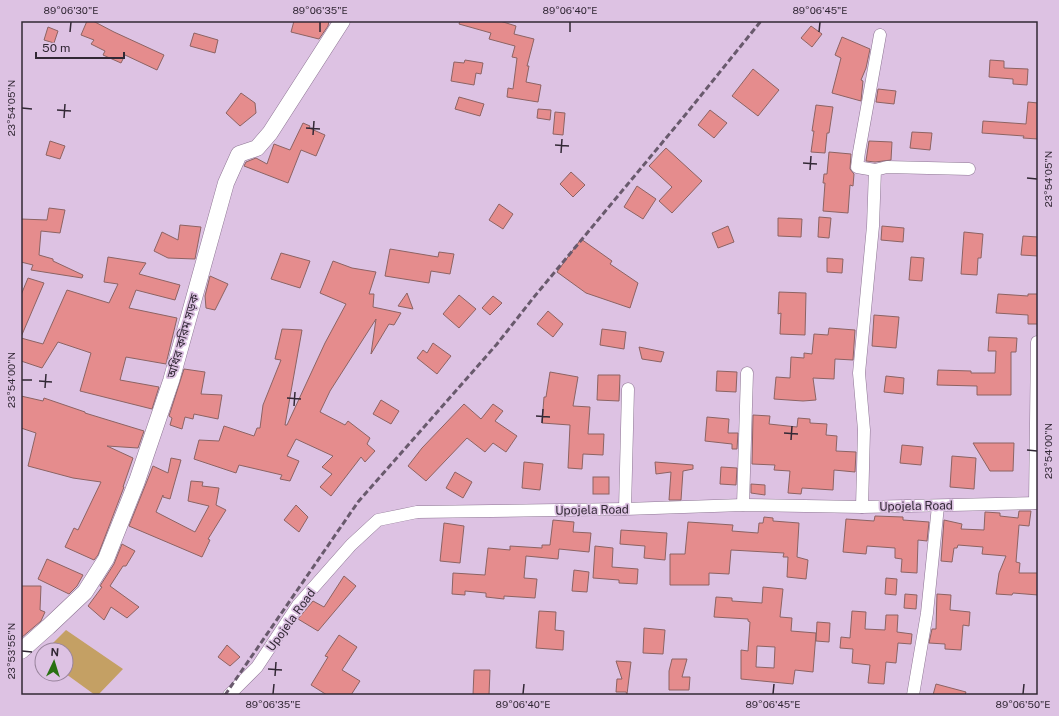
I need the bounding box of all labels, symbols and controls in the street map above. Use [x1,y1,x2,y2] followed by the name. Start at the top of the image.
[44,4,98,16] text: 89°06'30"E
[292,4,348,16] text: 89°06'35"E
[543,4,597,16] text: 89°06'40"E
[792,4,848,16] text: 89°06'45"E
[36,34,124,60] scale bar
[42,41,70,55] text: 50 m
[5,80,17,136] text: 23°54'05"N
[1042,151,1054,207] text: 23°54'05"N
[163,292,202,381] street label: অধির করিম সড়ক
[5,352,17,408] text: 23°54'00"N
[1042,423,1054,479] text: 23°54'00"N
[879,498,953,514] street label: Upojela Road
[555,502,629,518] street label: Upojela Road
[264,586,318,654] street label: Upojela Road
[5,623,17,679] text: 23°53'55"N
[34,642,74,682] north arrow
[50,646,59,658] text: N
[245,698,301,710] text: 89°06'35"E
[496,698,550,710] text: 89°06'40"E
[745,698,801,710] text: 89°06'45"E
[995,698,1051,710] text: 89°06'50"E

